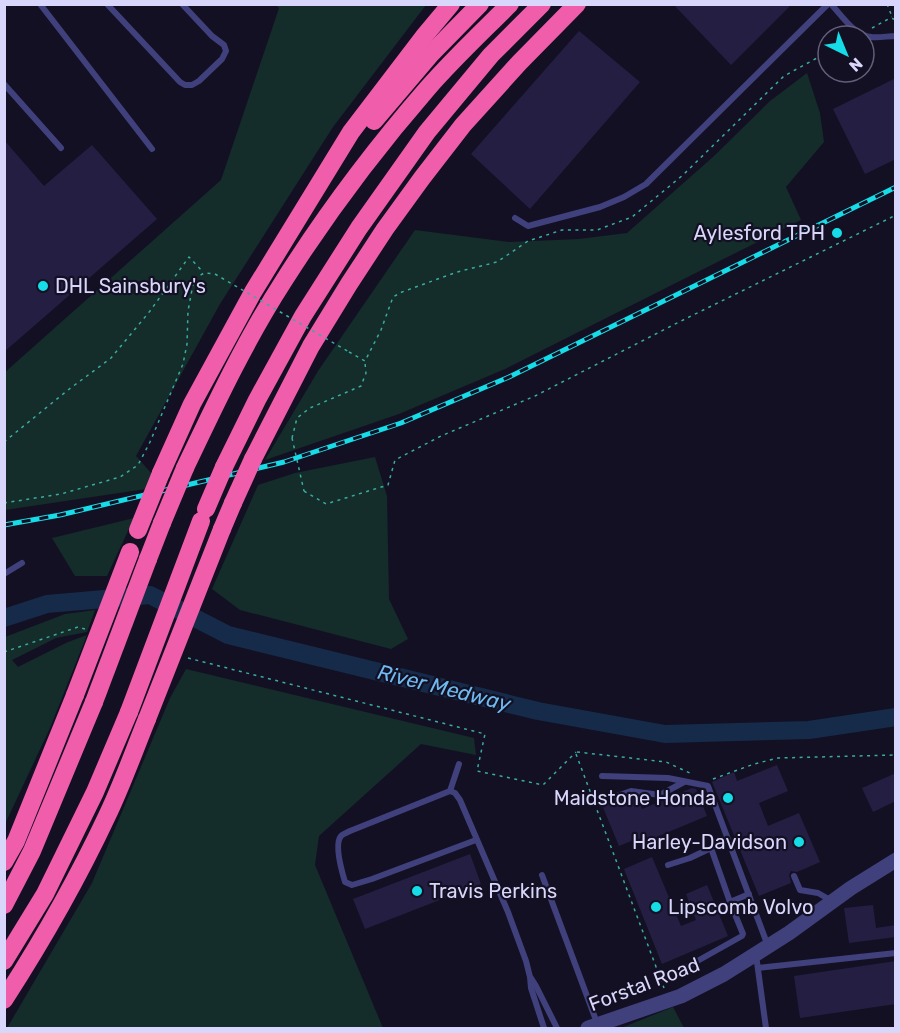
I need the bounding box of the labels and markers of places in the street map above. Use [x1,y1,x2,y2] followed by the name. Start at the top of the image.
[694,221,825,245] place label: Aylesford TPH
[830,226,844,240] marker: Aylesford TPH
[55,274,206,298] place label: DHL Sainsbury's
[36,279,50,293] marker: DHL Sainsbury's
[554,786,716,810] place label: Maidstone Honda
[721,791,735,805] marker: Maidstone Honda
[632,830,787,854] place label: Harley-Davidson
[792,835,806,849] marker: Harley-Davidson
[429,879,557,903] place label: Travis Perkins
[410,884,424,898] marker: Travis Perkins
[668,895,813,919] place label: Lipscomb Volvo
[649,900,663,914] marker: Lipscomb Volvo

